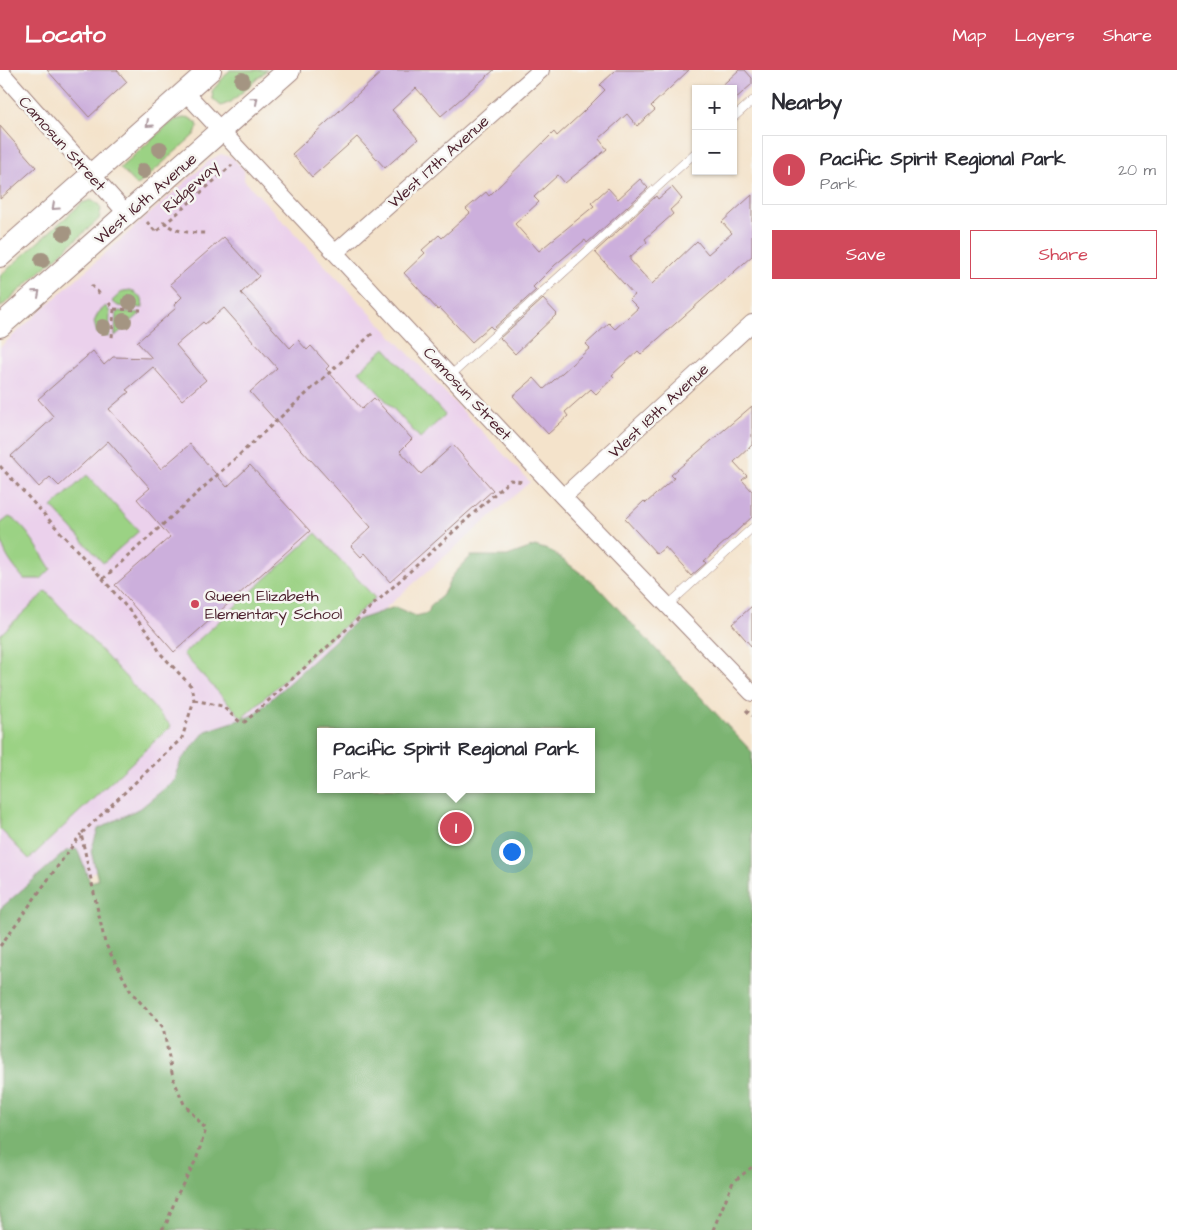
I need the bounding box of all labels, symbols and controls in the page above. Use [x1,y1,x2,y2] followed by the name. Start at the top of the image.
[25,18,106,52] text: Locato
[952,23,986,48] text: Map
[1014,23,1075,48] text: Layers
[1103,23,1152,48] text: Share
[692,85,737,175] map controls
[692,85,737,130] button: +
[772,88,842,117] text: Nearby
[14,91,111,196] street label: Camosun Street
[250,97,259,106] one-way arrow
[383,110,494,213] street label: West 17th Avenue
[145,118,154,127] one-way arrow
[692,130,737,175] button: −
[820,146,1066,173] text: Pacific Spirit Regional Park
[90,148,202,250] street label: West 16th Avenue
[158,155,224,219] street label: Ridgeway
[788,159,790,181] text: 1
[1118,159,1156,181] text: 20 m
[820,173,857,195] text: Park
[52,201,61,210] one-way arrow
[772,230,960,279] button: Save
[970,230,1157,279] button: Share
[31,290,40,299] one-way arrow
[418,342,517,446] street label: Camosun Street
[604,358,714,463] street label: West 18th Avenue
[205,585,342,626] place label: Queen Elizabeth Elementary School
[189,598,201,610] marker: Queen Elizabeth Elementary School
[317,728,595,793] popup
[333,736,579,763] text: Pacific Spirit Regional Park
[333,763,370,785] text: Park
[440,809,472,847] pin: 1
[499,839,525,865] your location

